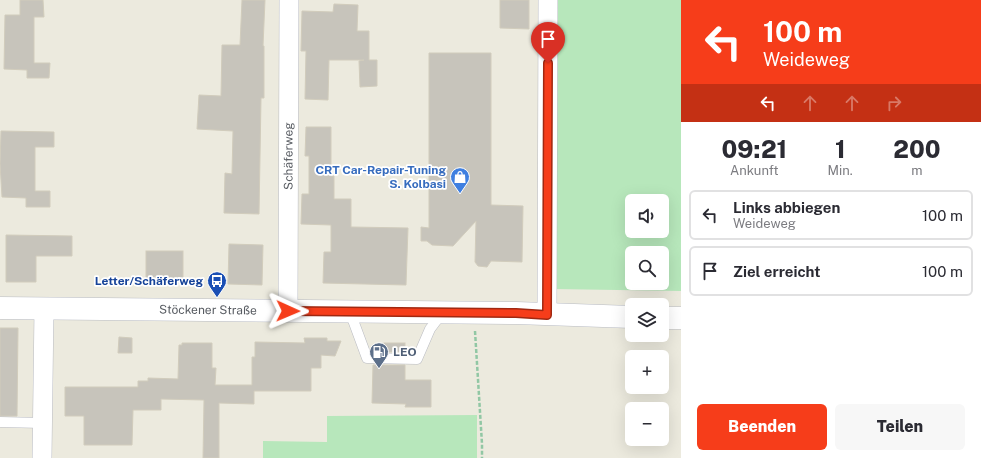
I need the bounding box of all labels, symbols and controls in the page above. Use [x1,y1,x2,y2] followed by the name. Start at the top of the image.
[763,15,842,48] text: 100 m
[697,16,749,68] icon: left
[531,22,565,63] pin
[537,28,559,50] icon: arrive
[763,49,850,70] text: Weideweg
[757,92,779,114] icon: left
[799,92,821,114] icon: ahead
[841,92,863,114] icon: ahead
[883,92,905,114] icon: right
[281,122,296,190] street label: Schäferweg
[721,135,787,163] text: 09:21
[835,135,845,163] text: 1
[893,135,941,163] text: 200
[315,163,446,191] place label: CRT Car-Repair-Tuning S. Kolbasi
[730,163,779,178] text: Ankunft
[828,163,853,178] text: Min.
[911,163,923,178] text: m
[449,166,471,194] shop icon: CRT Car-Repair-Tuning S. Kolbasi
[625,194,669,446] map controls
[625,194,669,238] button: sound
[733,199,840,216] text: Links abbiegen
[699,204,721,226] icon: left
[922,207,963,224] text: 100 m
[733,216,796,231] text: Weideweg
[625,246,669,290] button: search
[699,260,721,282] icon: arrive
[733,263,820,280] text: Ziel erreicht
[922,263,963,280] text: 100 m
[206,270,228,298] bus stop icon: Letter/Schäferweg
[95,274,203,288] place label: Letter/Schäferweg
[267,290,309,332] position arrow
[625,298,669,342] button: layers
[159,303,257,317] street label: Stöckener Straße
[368,341,390,369] fuel station icon: LEO
[393,345,417,359] place label: LEO
[625,350,669,394] button: +
[625,402,669,446] button: −
[697,404,827,450] button: Beenden
[835,404,965,450] button: Teilen

